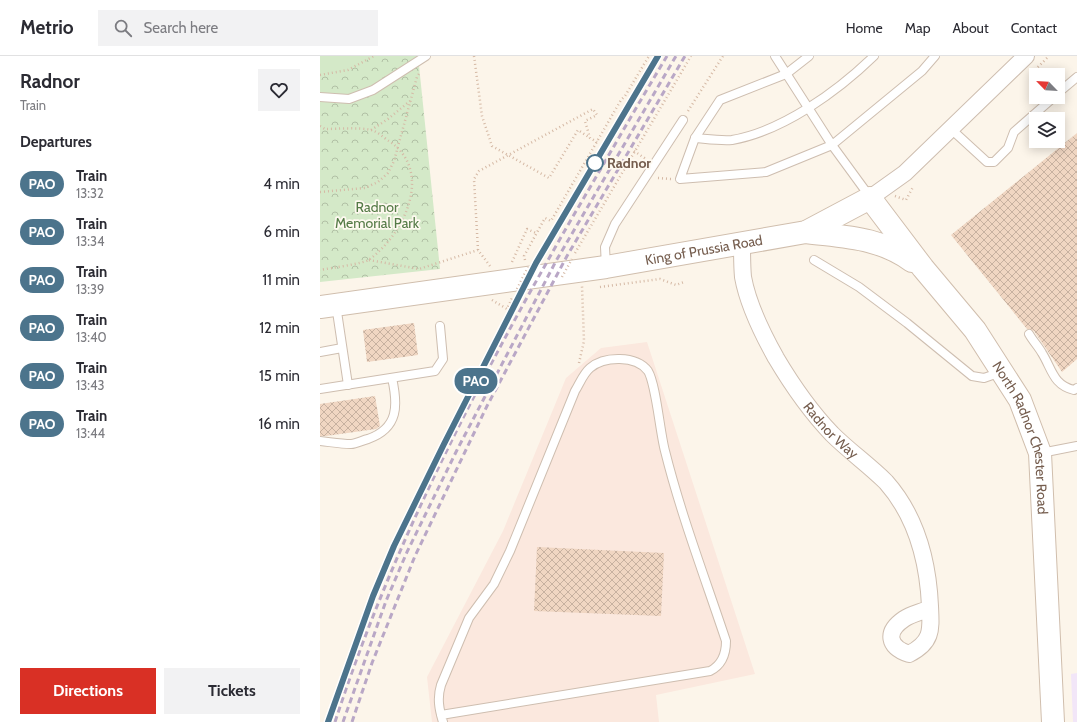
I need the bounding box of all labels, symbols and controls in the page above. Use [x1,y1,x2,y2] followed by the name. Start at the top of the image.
[98,10,378,46] search box
[20,16,74,39] text: Metrio
[112,17,134,39] icon: search
[144,19,218,37] text: Search here
[846,19,883,37] text: Home
[905,19,930,37] text: Map
[952,19,989,37] text: About
[1011,19,1057,37] text: Contact
[1029,68,1065,104] north arrow
[1029,68,1065,148] map controls
[258,69,300,111] button: heart
[20,70,80,93] text: Radnor
[20,97,46,113] text: Train
[1029,112,1065,148] button: layers
[20,133,92,151] text: Departures
[586,154,604,172] marker: Radnor
[607,154,651,172] place label: Radnor
[76,167,107,185] text: Train
[28,175,56,193] text: PAO
[263,175,300,193] text: 4 min
[76,185,104,201] text: 13:32
[335,198,420,232] park label: Radnor Memorial Park
[76,215,107,233] text: Train
[28,223,56,241] text: PAO
[263,223,300,241] text: 6 min
[643,231,764,269] street label: King of Prussia Road
[76,233,105,249] text: 13:34
[76,263,107,281] text: Train
[28,271,56,289] text: PAO
[262,271,300,289] text: 11 min
[76,281,104,297] text: 13:39
[76,311,107,329] text: Train
[28,319,56,337] text: PAO
[259,319,300,337] text: 12 min
[76,329,107,345] text: 13:40
[988,358,1052,515] street label: North Radnor Chester Road
[76,359,107,377] text: Train
[28,367,56,385] text: PAO
[259,367,300,385] text: 15 min
[453,368,499,394] line badge: PAO
[462,372,490,390] text: PAO
[76,377,105,393] text: 13:43
[799,398,862,463] street label: Radnor Way
[76,407,107,425] text: Train
[28,415,56,433] text: PAO
[258,415,300,433] text: 16 min
[76,425,105,441] text: 13:44
[20,668,156,714] button: Directions
[164,668,300,714] button: Tickets

